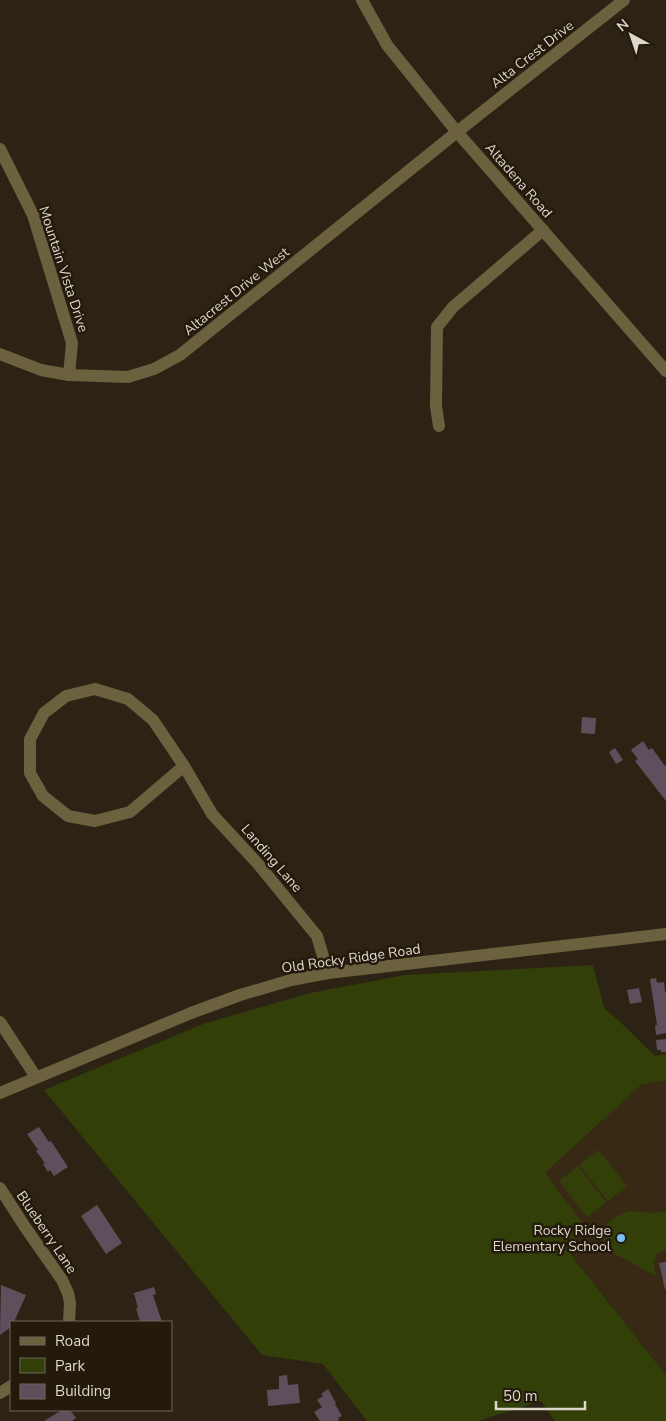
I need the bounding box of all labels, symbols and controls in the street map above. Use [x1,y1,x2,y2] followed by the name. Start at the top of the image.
[606,10,656,60] north arrow
[613,15,633,36] text: N
[487,16,578,93] street label: Alta Crest Drive
[481,139,557,222] street label: Altadena Road
[34,204,93,335] street label: Mountain Vista Drive
[179,243,293,340] street label: Altacrest Drive West
[237,820,307,896] street label: Landing Lane
[280,939,422,978] street label: Old Rocky Ridge Road
[12,1187,81,1277] street label: Blueberry Lane
[493,1221,612,1256] place label: Rocky Ridge Elementary School
[615,1232,627,1244] marker: Rocky Ridge Elementary School
[10,1321,172,1411] legend
[55,1331,90,1351] text: Road
[55,1356,85,1376] text: Park
[496,1378,585,1410] scale bar
[55,1381,111,1401] text: Building
[503,1386,538,1406] text: 50 m

